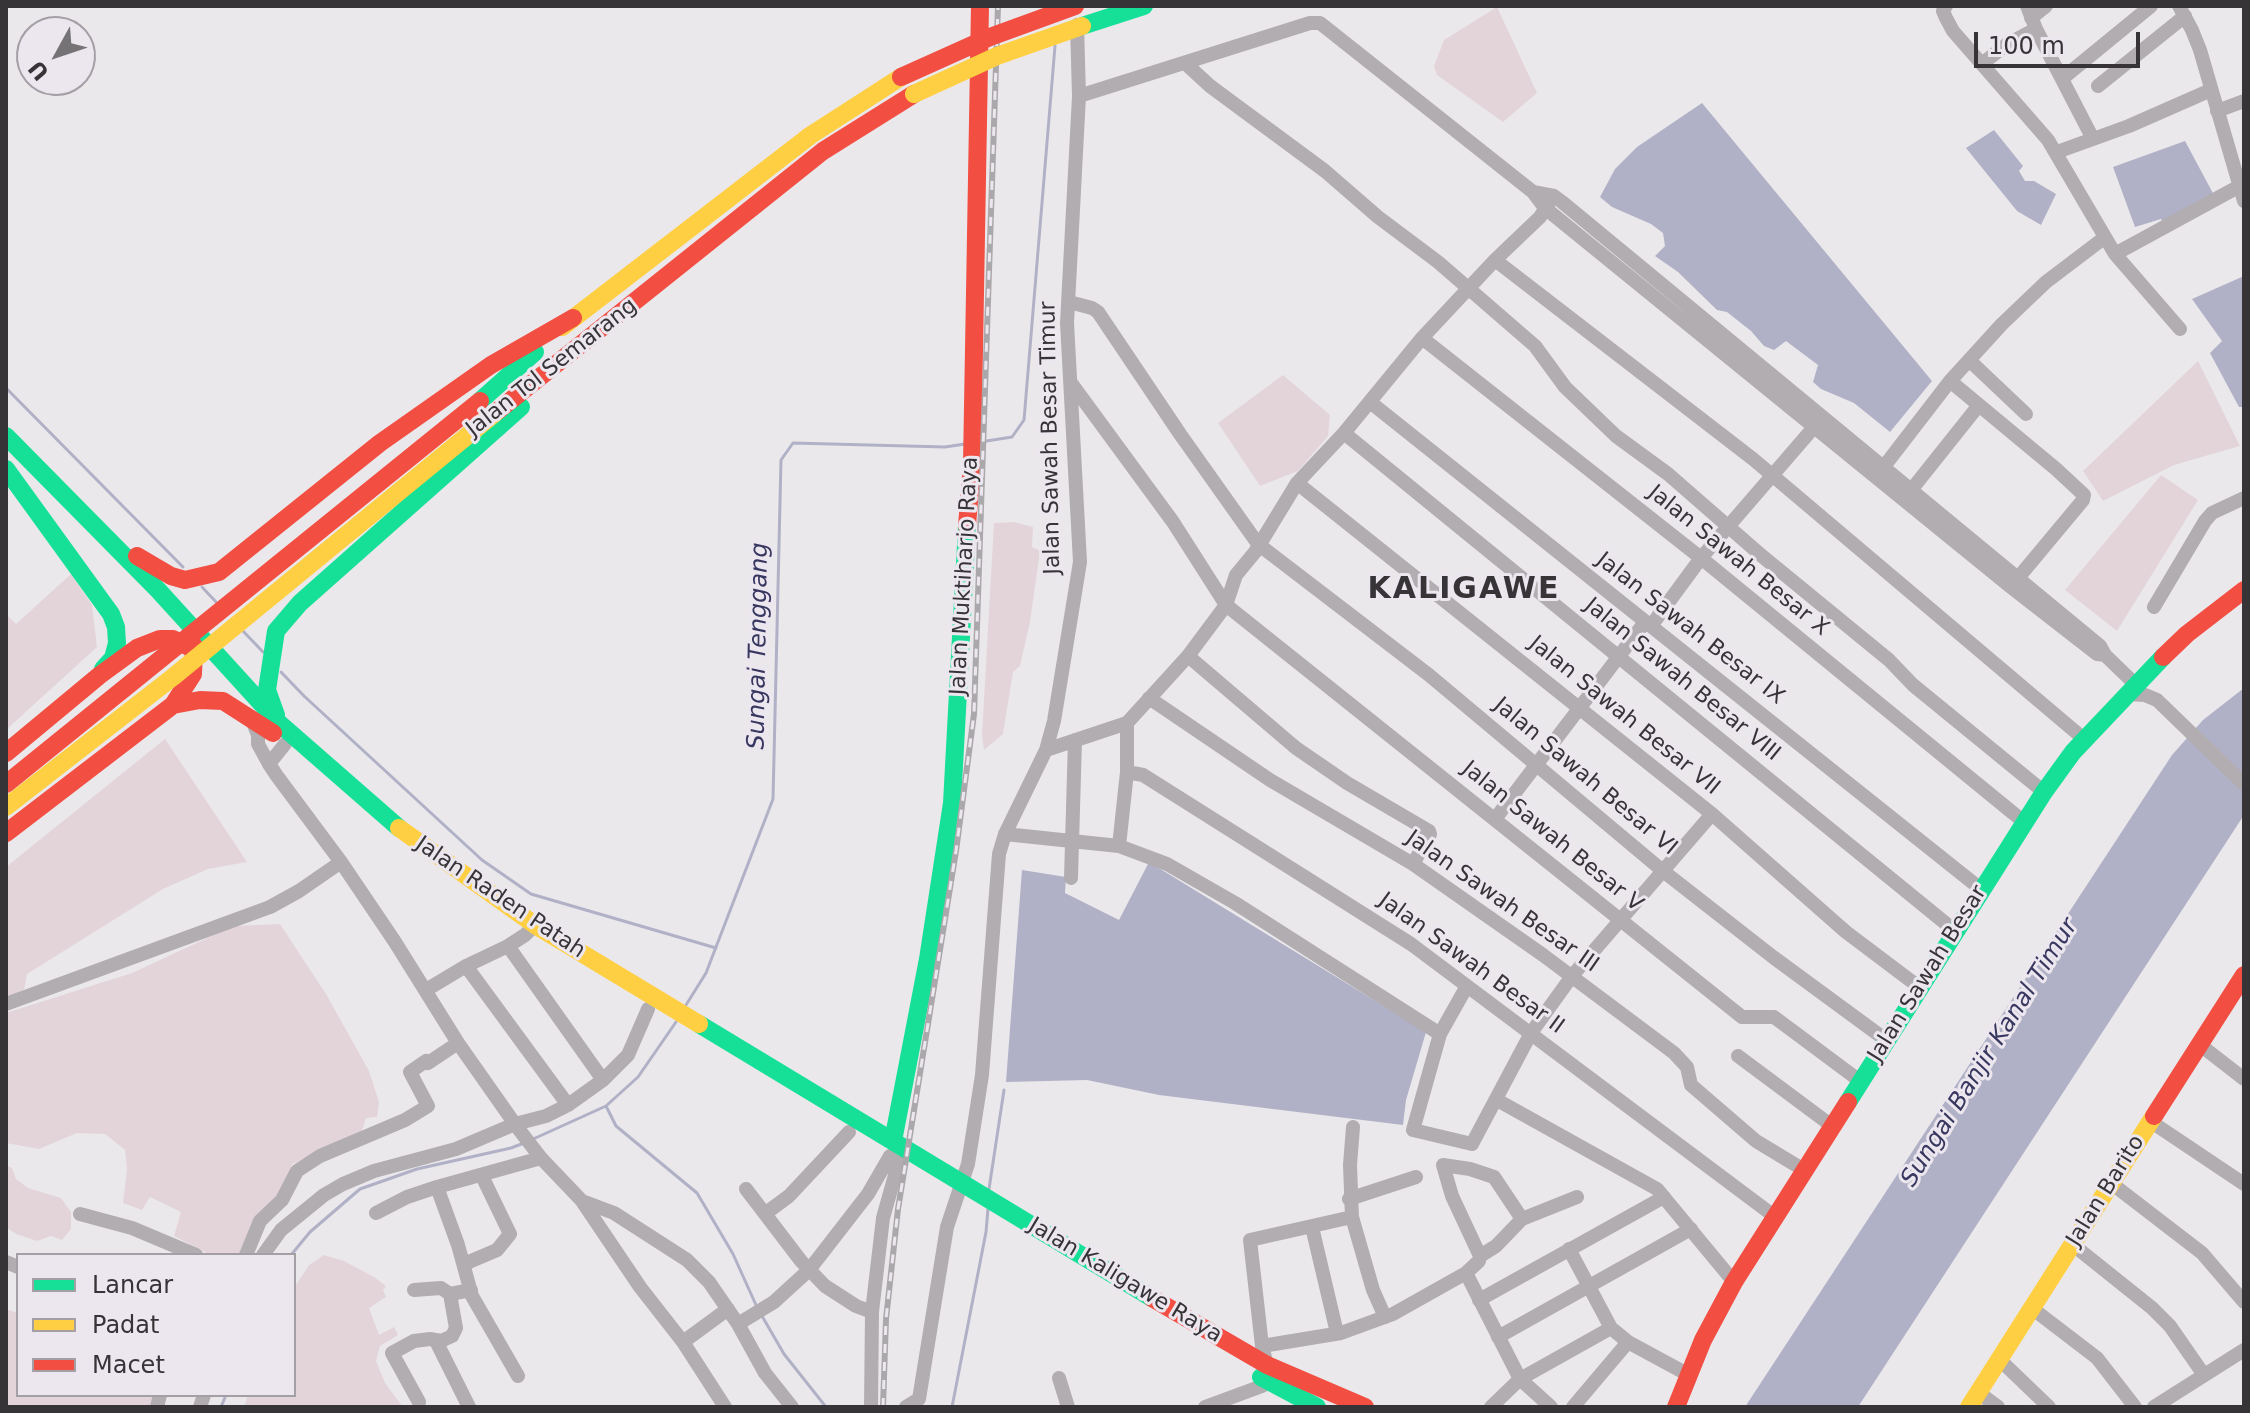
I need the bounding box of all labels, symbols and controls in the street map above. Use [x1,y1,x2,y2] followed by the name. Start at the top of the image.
[16,16,96,96] north arrow
[1978,16,2144,66] scale bar
[1988,32,2065,60] text: 100 m
[23,56,54,85] text: U
[461,293,643,443] street label: Jalan Tol Semarang
[1035,301,1067,575] street label: Jalan Sawah Besar Timur
[946,456,984,696] street label: Jalan Muktiharjo Raya
[1642,480,1834,642] street label: Jalan Sawah Besar X
[743,542,775,750] water label: Sungai Tenggang
[1591,547,1789,711] street label: Jalan Sawah Besar IX
[1368,572,1560,608] district label: KALIGAWE
[1579,593,1785,767] street label: Jalan Sawah Besar VIII
[1523,631,1725,801] street label: Jalan Sawah Besar VII
[1488,692,1682,862] street label: Jalan Sawah Besar VI
[1456,756,1648,918] street label: Jalan Sawah Besar V
[1400,825,1604,979] street label: Jalan Sawah Besar III
[410,831,590,965] street label: Jalan Raden Patah
[1863,881,1993,1067] street label: Jalan Sawah Besar
[1373,888,1569,1040] street label: Jalan Sawah Besar II
[1895,914,2085,1192] water label: Sungai Banjir Kanal Timur
[2061,1130,2151,1252] street label: Jalan Barito
[1023,1213,1227,1349] street label: Jalan Kaligawe Raya
[16,1253,296,1397] legend
[92,1271,173,1299] text: Lancar
[92,1311,159,1339] text: Padat
[92,1351,165,1379] text: Macet

